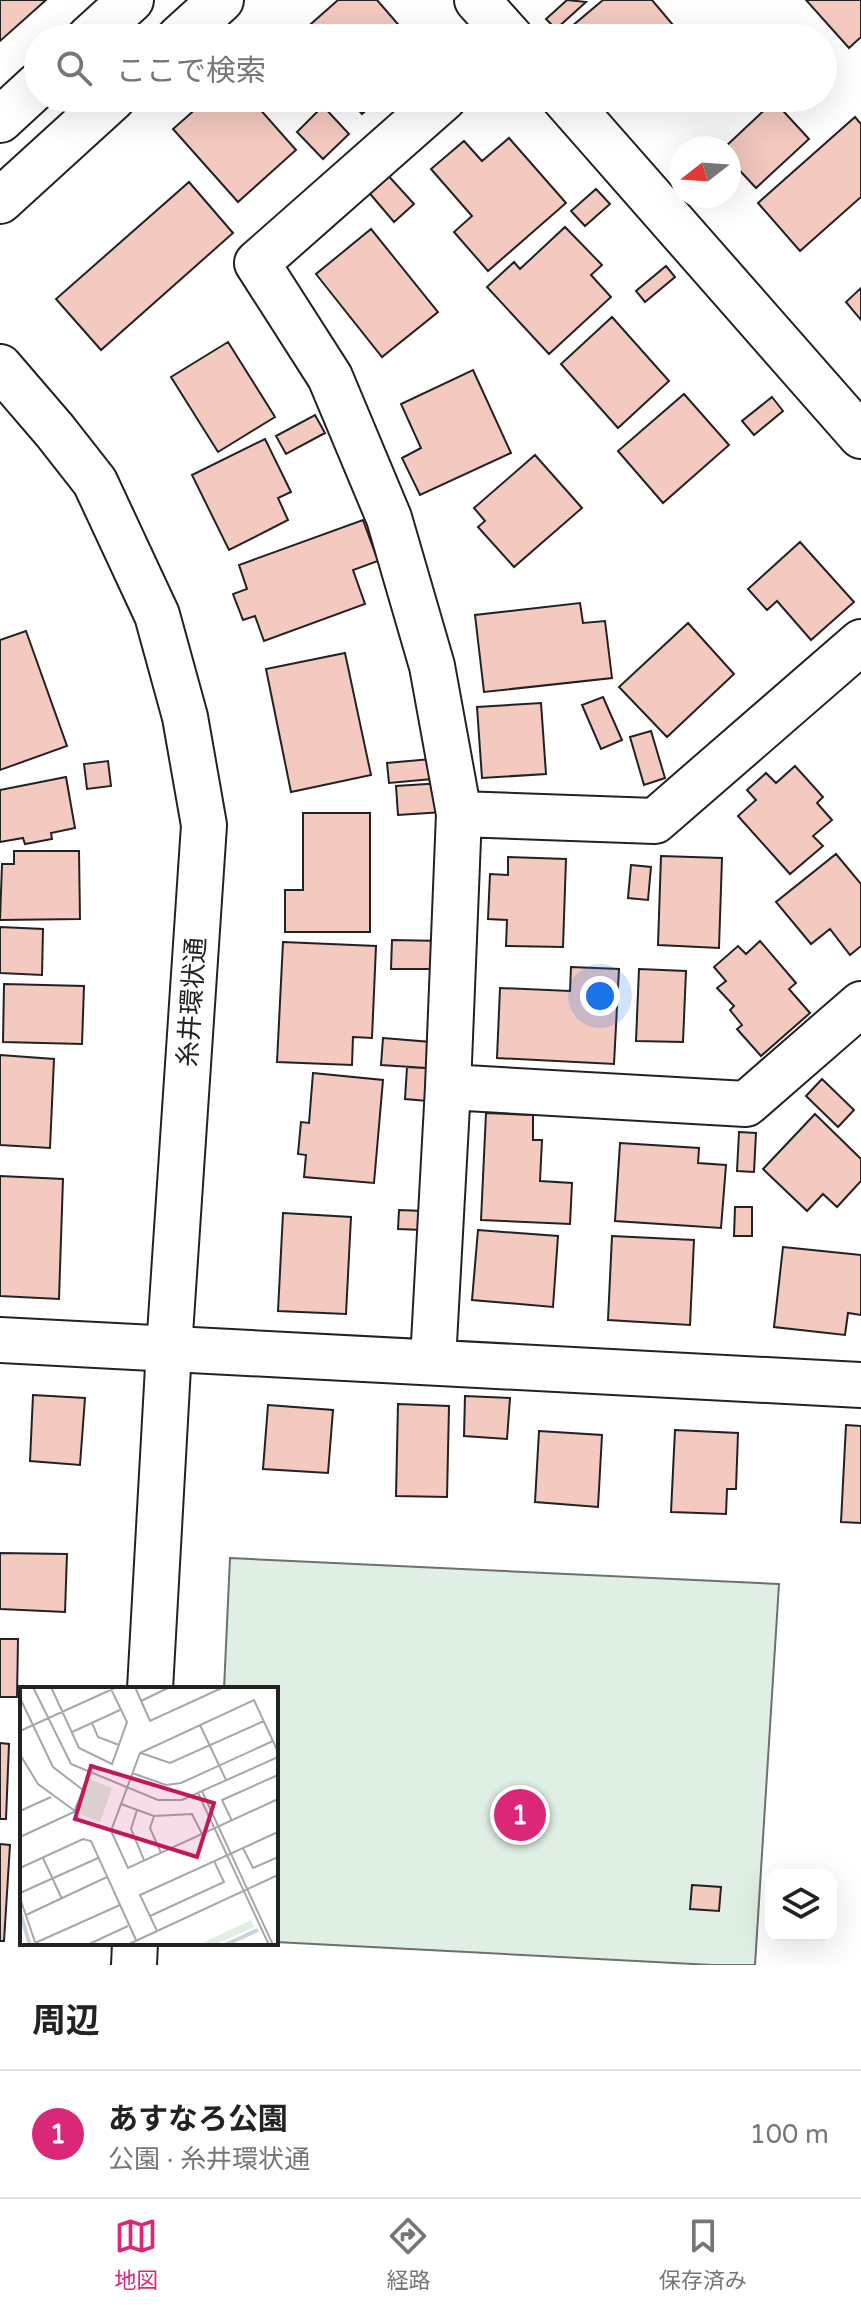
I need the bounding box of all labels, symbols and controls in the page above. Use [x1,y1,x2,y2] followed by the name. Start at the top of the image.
[24,24,837,112] search box
[52,46,96,90] icon: search
[116,53,266,90] text: ここで検索
[669,136,741,208] north arrow
[172,936,212,1068] street label: 糸井環状通
[580,976,620,1016] your location
[20,1687,278,1945] inset map
[494,1785,546,1845] pin: 1
[765,1869,837,1941] map controls
[765,1869,837,1941] button: layers
[32,2001,100,2042] text: 周辺
[108,2101,288,2138] text: あすなろ公園
[50,2119,66,2150] text: 1
[749,2119,829,2150] text: 100 m
[108,2144,310,2175] text: 公園 · 糸井環状通
[114,2214,158,2294] tab: 地図
[386,2214,431,2294] tab: 経路
[659,2214,747,2294] tab: 保存済み

